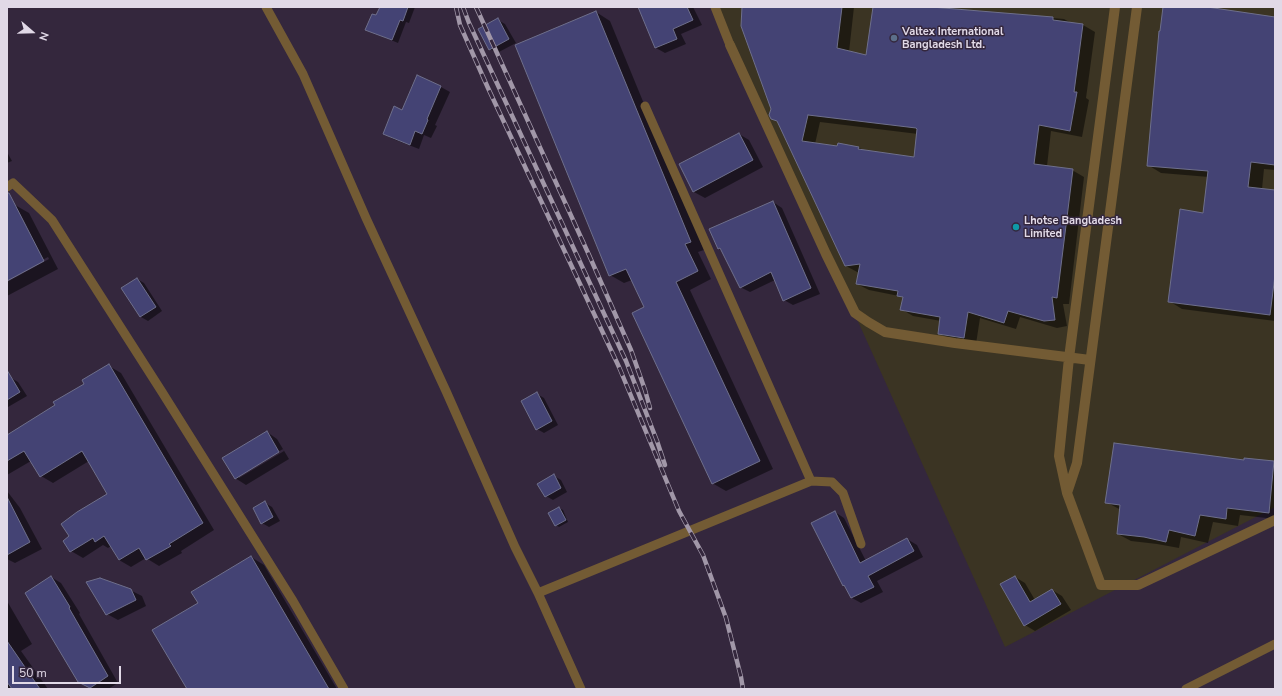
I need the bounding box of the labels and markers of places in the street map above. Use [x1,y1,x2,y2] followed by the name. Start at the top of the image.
[902,25,1003,51] place label: Valtex International Bangladesh Ltd.
[889,33,899,43] marker: Valtex International Bangladesh Ltd.
[1024,214,1122,240] place label: Lhotse Bangladesh Limited
[1011,222,1021,232] marker: Lhotse Bangladesh Limited

